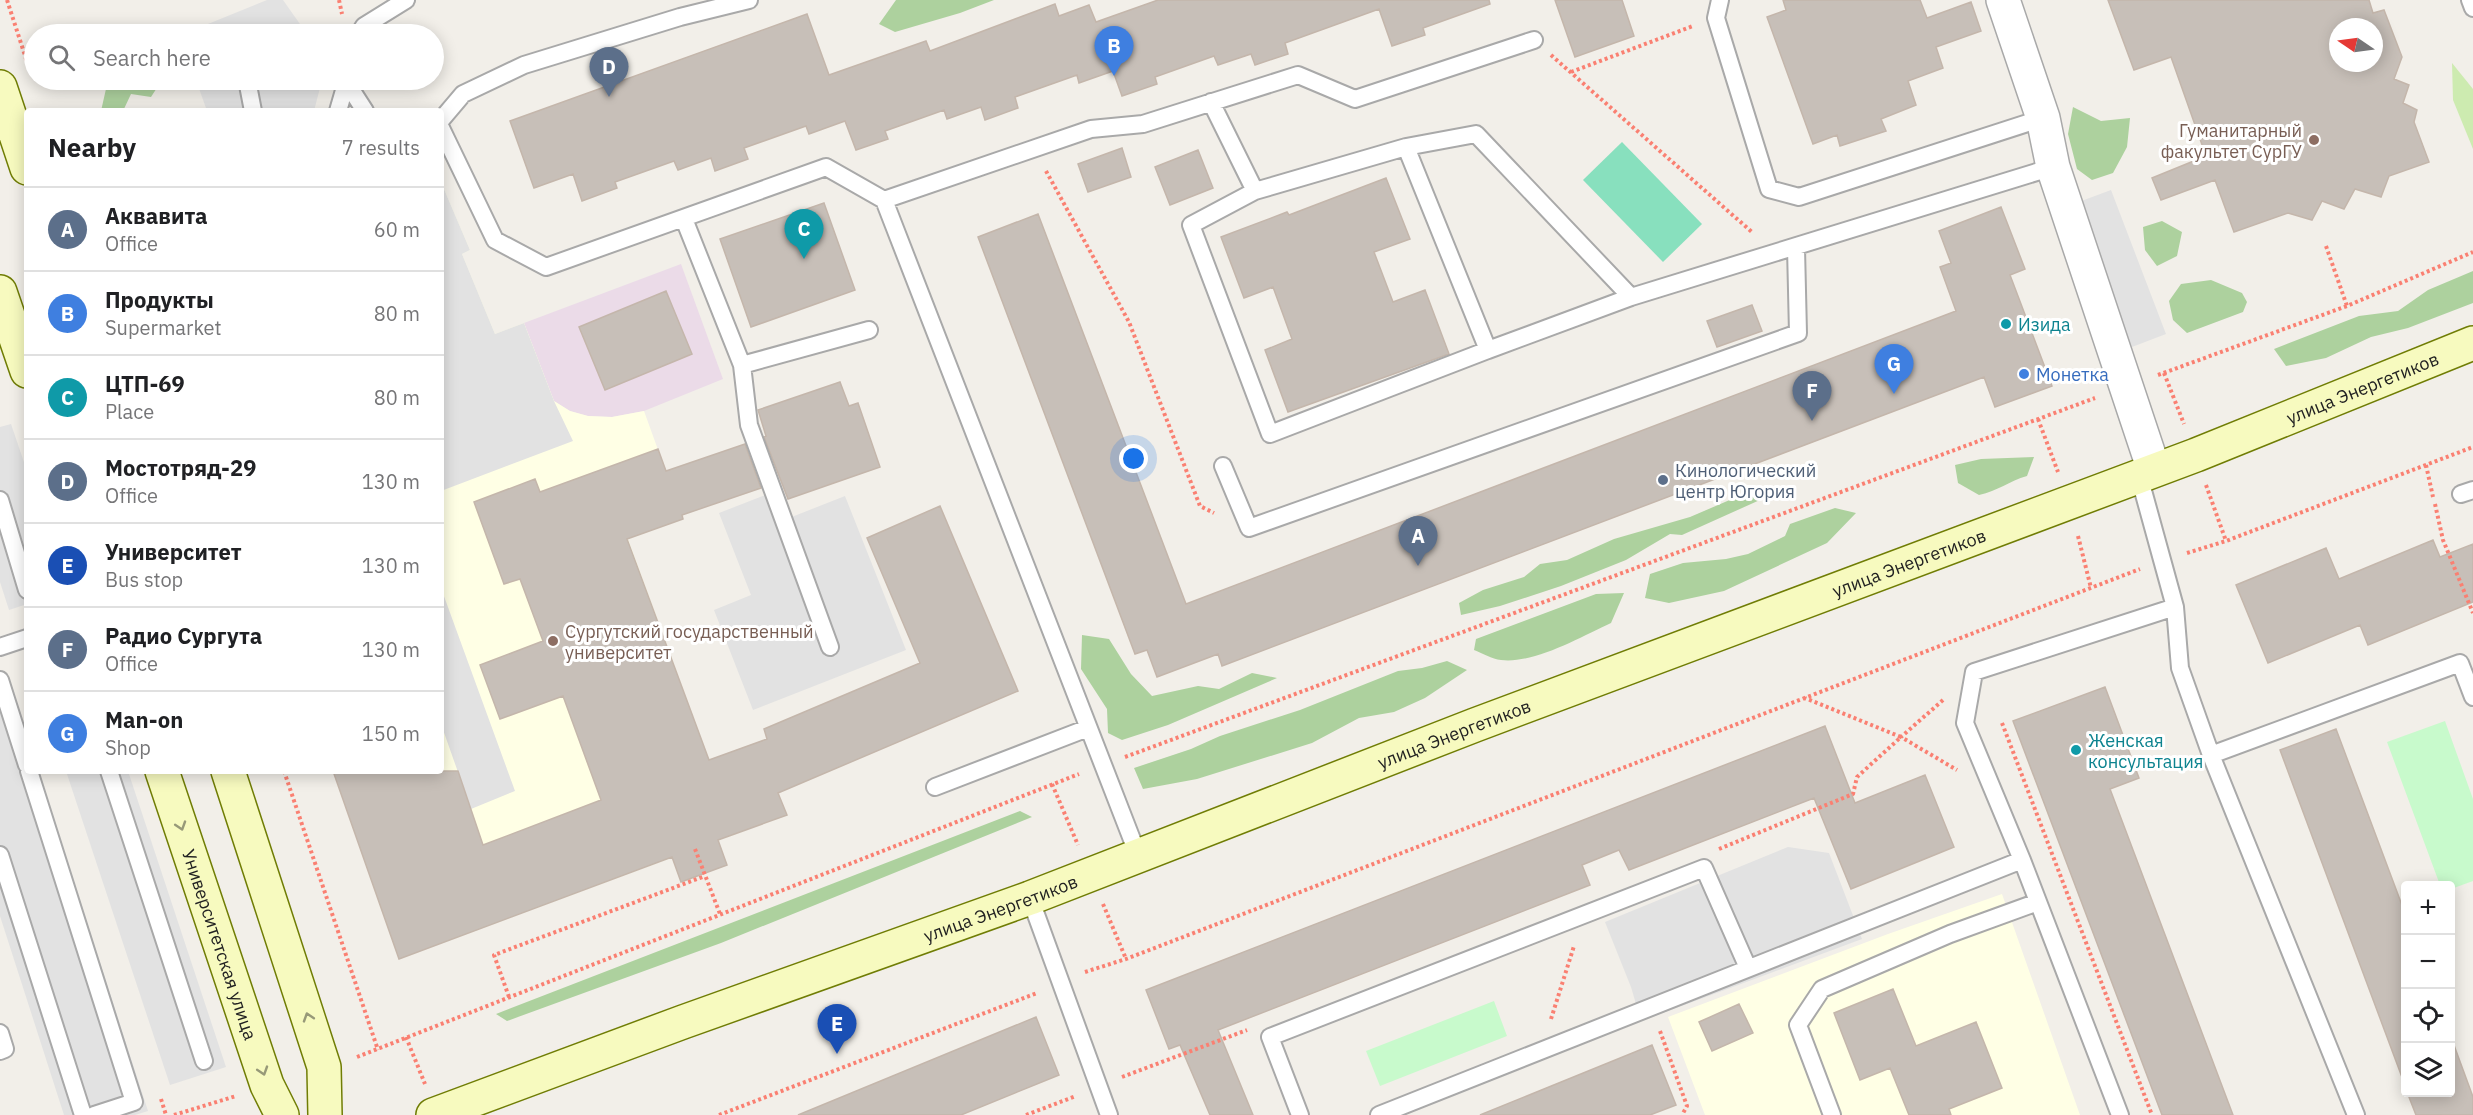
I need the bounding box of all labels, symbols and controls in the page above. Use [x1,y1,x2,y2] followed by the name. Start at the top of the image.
[2329,18,2383,72] north arrow
[24,24,444,90] search box
[1094,26,1134,76] pin: B
[45,41,78,74] icon: search
[93,43,211,72] text: Search here
[590,48,628,97] pin: D
[2161,119,2302,163] place label: Гуманитарный факультет СурГУ
[48,130,136,164] text: Nearby
[2307,133,2321,147] marker: Гуманитарный факультет СурГУ
[342,134,420,161] text: 7 results
[105,201,208,230] text: Аквавита
[784,210,824,259] pin: C
[61,216,74,243] text: A
[374,216,420,243] text: 60 m
[105,230,158,257] text: Office
[105,285,214,314] text: Продукты
[61,300,74,327] text: B
[374,300,420,327] text: 80 m
[2018,313,2071,336] place label: Изида
[105,314,222,341] text: Supermarket
[1999,317,2013,331] marker: Изида
[1874,344,1914,394] pin: G
[2283,347,2442,429] street label: улица Энергетиков
[2036,363,2109,386] place label: Монетка
[2017,367,2031,381] marker: Монетка
[105,369,185,398] text: ЦТП-69
[1792,372,1832,421] pin: F
[61,384,74,411] text: C
[374,384,420,411] text: 80 m
[105,398,154,425] text: Place
[1119,444,1148,473] your location
[105,453,256,482] text: Мостотряд-29
[1675,459,1816,503] place label: Кинологический центр Югория
[61,468,74,495] text: D
[362,468,420,495] text: 130 m
[1656,473,1670,487] marker: Кинологический центр Югория
[105,482,158,509] text: Office
[1398,516,1438,566] pin: A
[1829,523,1989,602] street label: улица Энергетиков
[105,537,242,566] text: Университет
[61,552,74,579] text: E
[362,552,420,579] text: 130 m
[105,566,183,593] text: Bus stop
[565,620,814,664] place label: Сургутский государственный университет
[105,621,262,650] text: Радио Сургута
[546,634,560,648] marker: Сургутский государственный университет
[62,636,73,663] text: F
[362,636,420,663] text: 130 m
[105,650,158,677] text: Office
[1374,694,1534,773] street label: улица Энергетиков
[105,705,183,734] text: Man-on
[60,720,75,747] text: G
[362,720,420,747] text: 150 m
[2088,729,2203,773] place label: Женская консультация
[105,734,151,761] text: Shop
[2069,743,2083,757] marker: Женская консультация
[174,821,186,831] one-way arrow
[177,846,263,1043] street label: Университетская улица
[920,869,1081,947] street label: улица Энергетиков
[2401,881,2455,1097] map controls
[2401,881,2455,935] button: +
[2401,935,2455,989] button: −
[2401,989,2455,1043] button: locate
[818,1004,856,1054] pin: E
[303,1012,315,1023] one-way arrow
[2401,1043,2455,1097] button: layers
[255,1065,268,1076] one-way arrow

